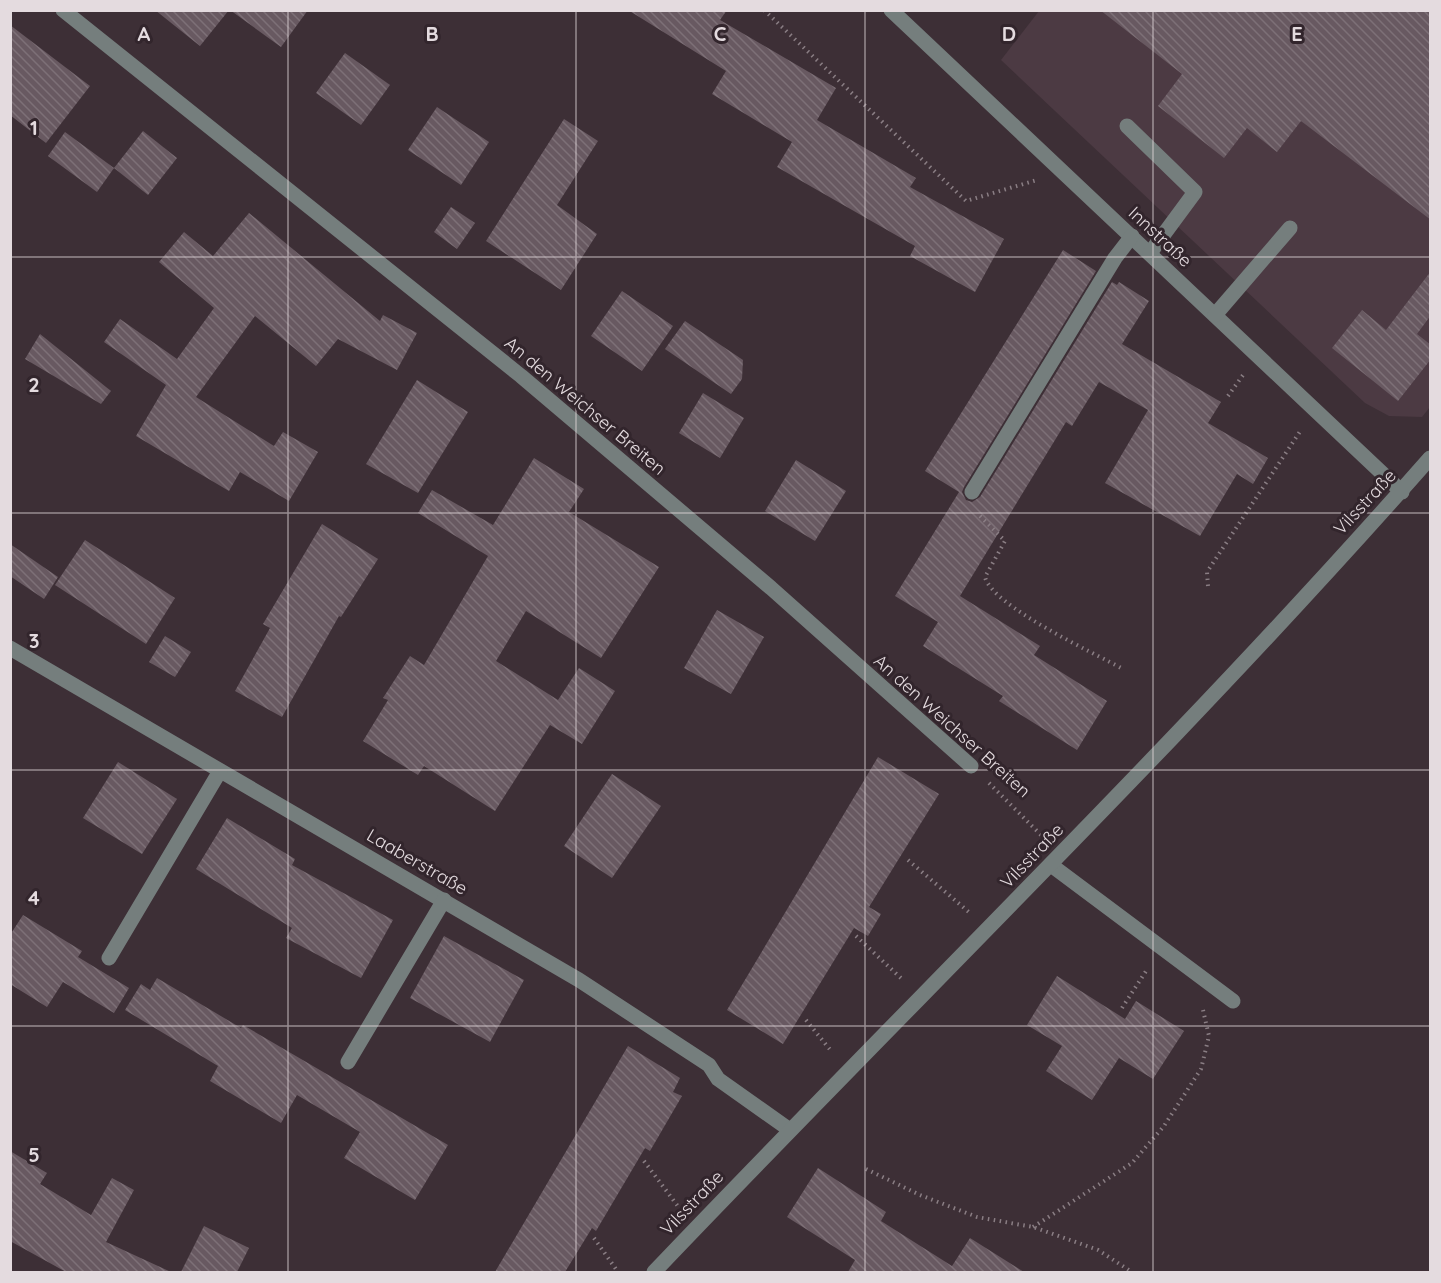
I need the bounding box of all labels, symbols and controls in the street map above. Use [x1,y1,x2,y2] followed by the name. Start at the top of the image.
[138,21,151,46] text: A
[425,21,439,46] text: B
[714,21,727,46] text: C
[1002,21,1016,46] text: D
[1291,21,1303,46] text: E
[30,115,38,140] text: 1
[1124,201,1197,272] street label: Innstraße
[500,331,671,480] street label: An den Weichser Breiten
[28,372,40,397] text: 2
[1328,464,1401,539] street label: Vilsstraße
[29,628,39,653] text: 3
[869,649,1036,802] street label: An den Weichser Breiten
[995,818,1068,893] street label: Vilsstraße
[363,823,472,900] street label: Laaberstraße
[28,885,40,910] text: 4
[28,1142,40,1167] text: 5
[655,1165,728,1240] street label: Vilsstraße

